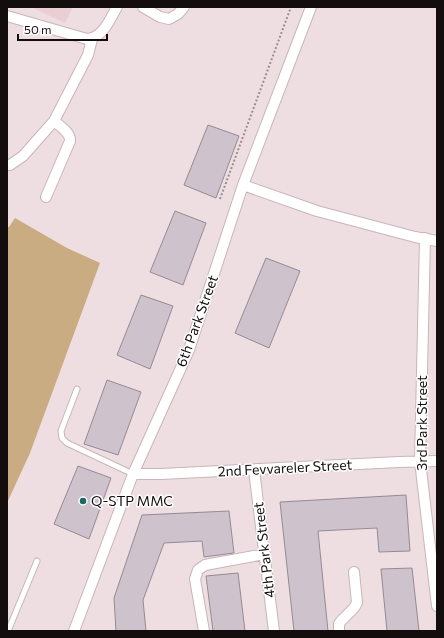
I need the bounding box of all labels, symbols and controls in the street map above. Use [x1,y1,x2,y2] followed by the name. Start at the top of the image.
[18,16,107,42] scale bar
[24,22,52,36] text: 50 m
[172,272,221,369] street label: 6th Park Street
[413,375,430,471] street label: 3rd Park Street
[217,455,353,480] street label: 2nd Fevvareler Street
[91,492,173,509] place label: Q-STP MMC
[78,496,88,506] marker: Q-STP MMC
[249,501,278,599] street label: 4th Park Street

